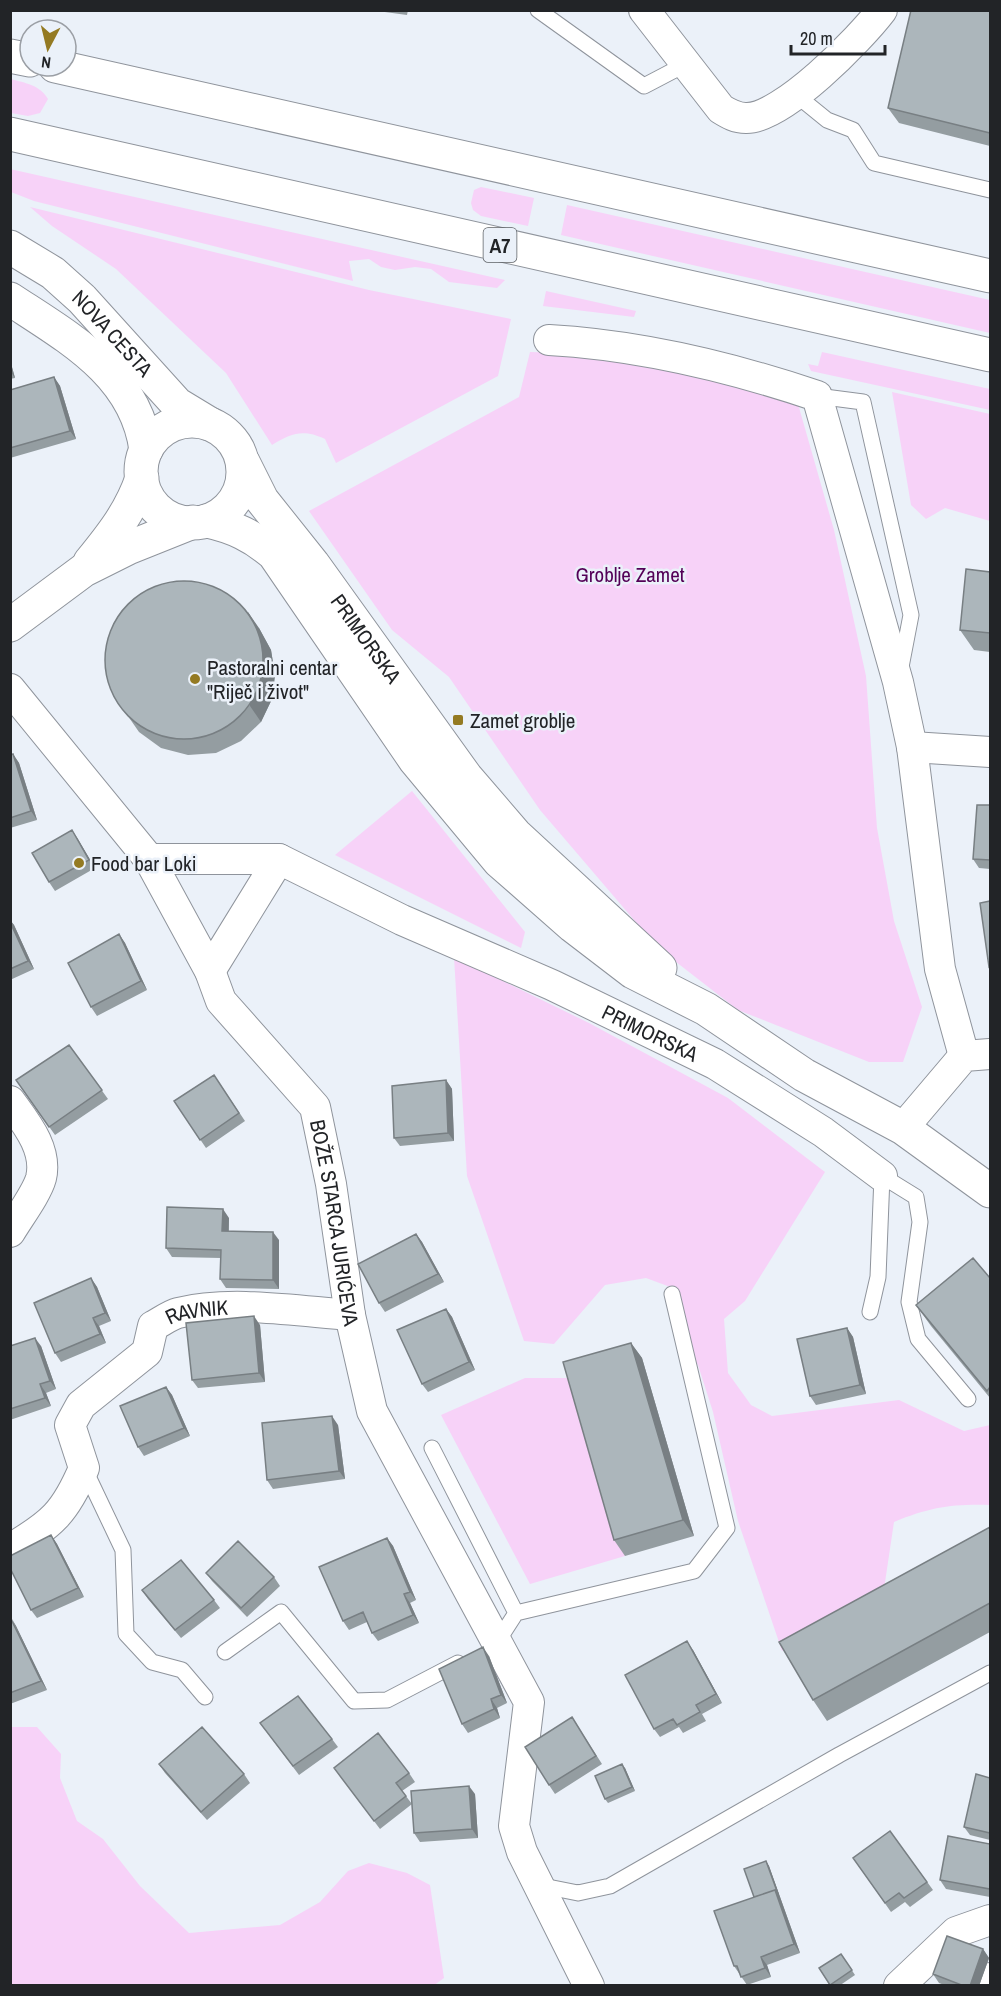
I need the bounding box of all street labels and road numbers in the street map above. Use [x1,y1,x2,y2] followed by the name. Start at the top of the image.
[484,228,516,262] road number: A7
[66,283,160,383] street label: NOVA CESTA
[325,588,409,689] street label: PRIMORSKA
[597,997,704,1068] street label: PRIMORSKA
[303,1117,367,1329] street label: BOŽE STARCA JURIĆEVA
[160,1292,229,1331] street label: RAVNIK

